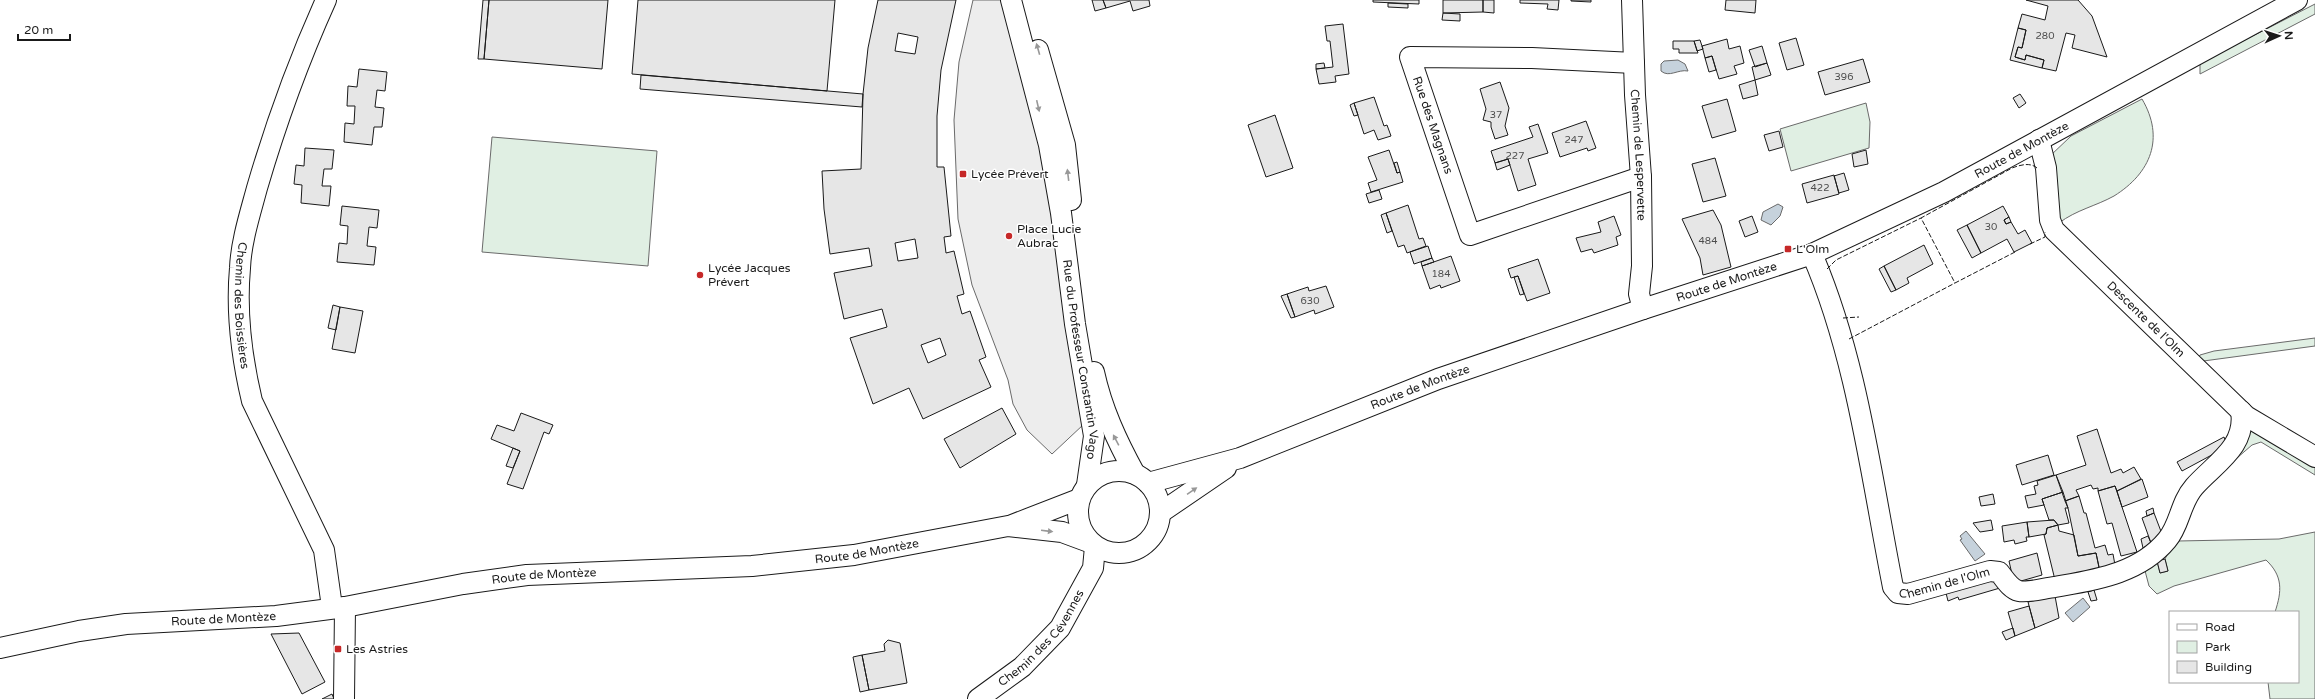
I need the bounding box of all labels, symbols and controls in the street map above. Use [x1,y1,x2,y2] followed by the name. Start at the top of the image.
[18,16,70,42] scale bar
[2259,16,2299,56] north arrow
[24,23,53,37] text: 20 m
[2036,30,2054,42] house number: 280
[2282,31,2295,40] text: N
[1035,43,1041,55] one-way arrow
[1835,71,1853,83] house number: 396
[1410,74,1456,176] street label: Rue des Magnans
[1628,89,1648,221] street label: Chemin de Lespervette
[1036,99,1042,112] one-way arrow
[1490,109,1502,121] house number: 37
[1972,118,2071,181] street label: Route de Montèze
[1565,134,1583,146] house number: 247
[1506,150,1524,162] house number: 227
[971,167,1049,181] place label: Lycée Prévert
[958,169,968,179] marker: Lycée Prévert
[1065,169,1071,181] one-way arrow
[1811,182,1829,194] house number: 422
[1985,221,1997,233] house number: 30
[1017,222,1082,250] place label: Place Lucie Aubrac
[1004,231,1014,241] marker: Place Lucie Aubrac
[1699,235,1717,247] house number: 484
[232,241,252,370] street label: Chemin des Boissières
[1796,242,1829,256] place label: L'Olm
[1783,244,1793,254] marker: L'Olm
[1060,259,1101,460] street label: Rue du Professeur Constantin Vago
[1674,259,1779,305] street label: Route de Montèze
[708,261,791,289] place label: Lycée Jacques Prévert
[1432,268,1450,280] house number: 184
[695,270,705,280] marker: Lycée Jacques Prévert
[2104,278,2188,360] street label: Descente de l'Olm
[1301,295,1319,307] house number: 630
[1368,362,1472,412] street label: Route de Montèze
[1113,434,1119,445] one-way arrow
[1187,487,1197,495] one-way arrow
[1041,528,1053,534] one-way arrow
[814,536,920,566] street label: Route de Montèze
[1898,564,1991,601] street label: Chemin de l'Olm
[491,565,597,587] street label: Route de Montèze
[995,587,1087,689] street label: Chemin des Cévennes
[171,609,277,629] street label: Route de Montèze
[2169,611,2299,683] legend
[2205,620,2235,634] text: Road
[2205,640,2231,654] text: Park
[346,642,408,656] place label: Les Astries
[333,644,343,654] marker: Les Astries
[2205,660,2252,674] text: Building

